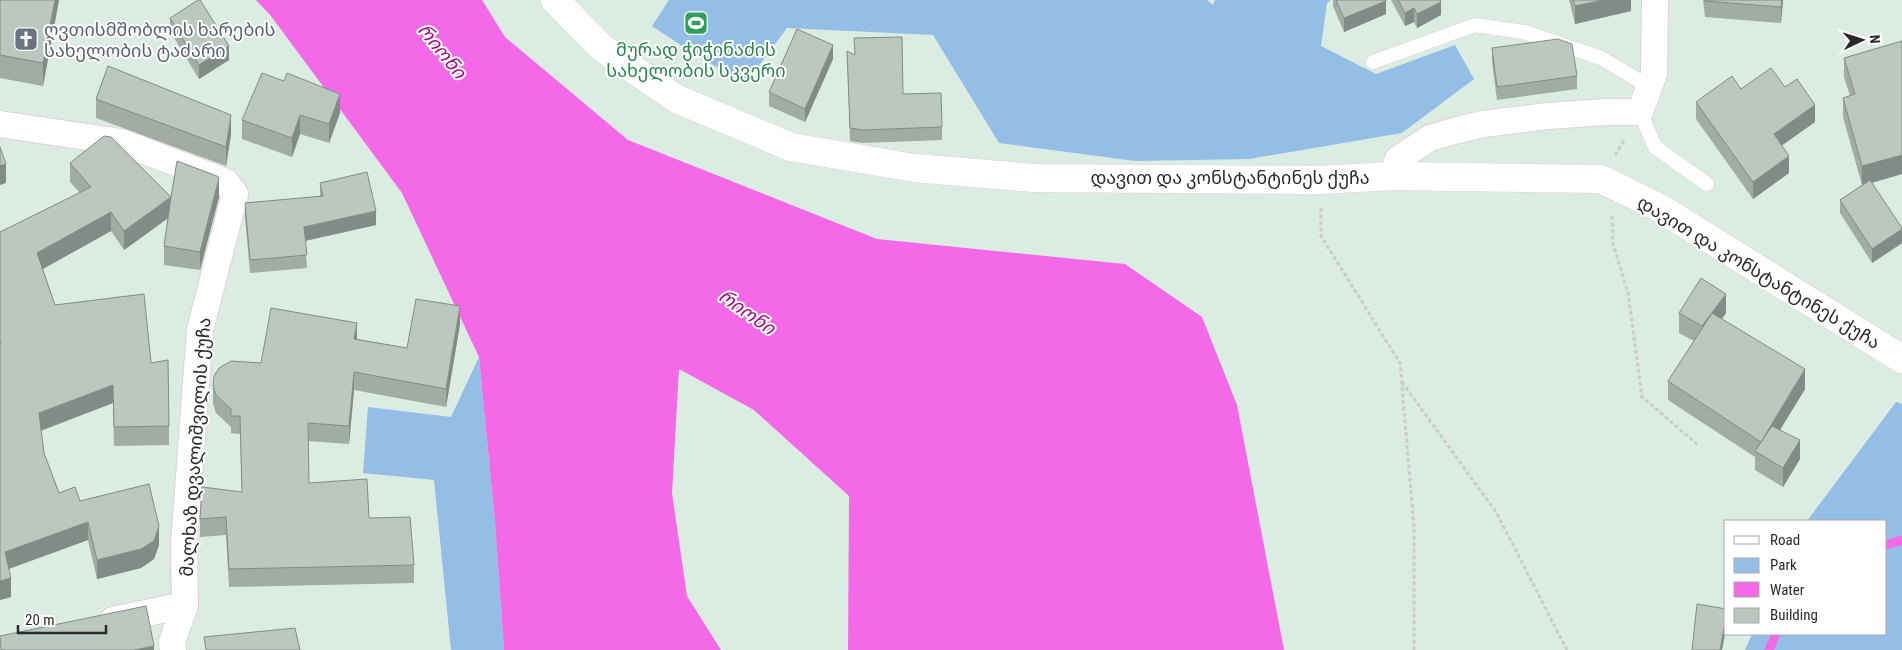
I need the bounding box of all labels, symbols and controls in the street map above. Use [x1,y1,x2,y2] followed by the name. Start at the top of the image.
[683,10,709,36] sports icon: მურად ჭიჭინაძის სახელობის სკვერი
[1837,15,1887,65] north arrow
[44,19,276,62] place label: ღვთისმშობლის ხარების სახელობის ტაძარი
[413,19,472,84] water label: რიონი
[13,26,39,52] church icon: ღვთისმშობლის ხარების სახელობის ტაძარი
[1867,34,1883,44] text: N
[606,39,786,82] place label: მურად ჭიჭინაძის სახელობის სკვერი
[1090,167,1370,189] street label: დავით და კონსტანტინეს ქუჩა
[1633,191,1884,354] street label: დავით და კონსტანტინეს ქუჩა
[714,284,781,340] water label: რიონი
[175,317,216,577] street label: მალხაზ დვალიშვილის ქუჩა
[1724,520,1887,635] legend
[1770,531,1800,549] text: Road
[1770,556,1797,574] text: Park
[1770,581,1805,599] text: Water
[18,602,105,634] scale bar
[1770,606,1818,624] text: Building
[25,611,55,629] text: 20 m

